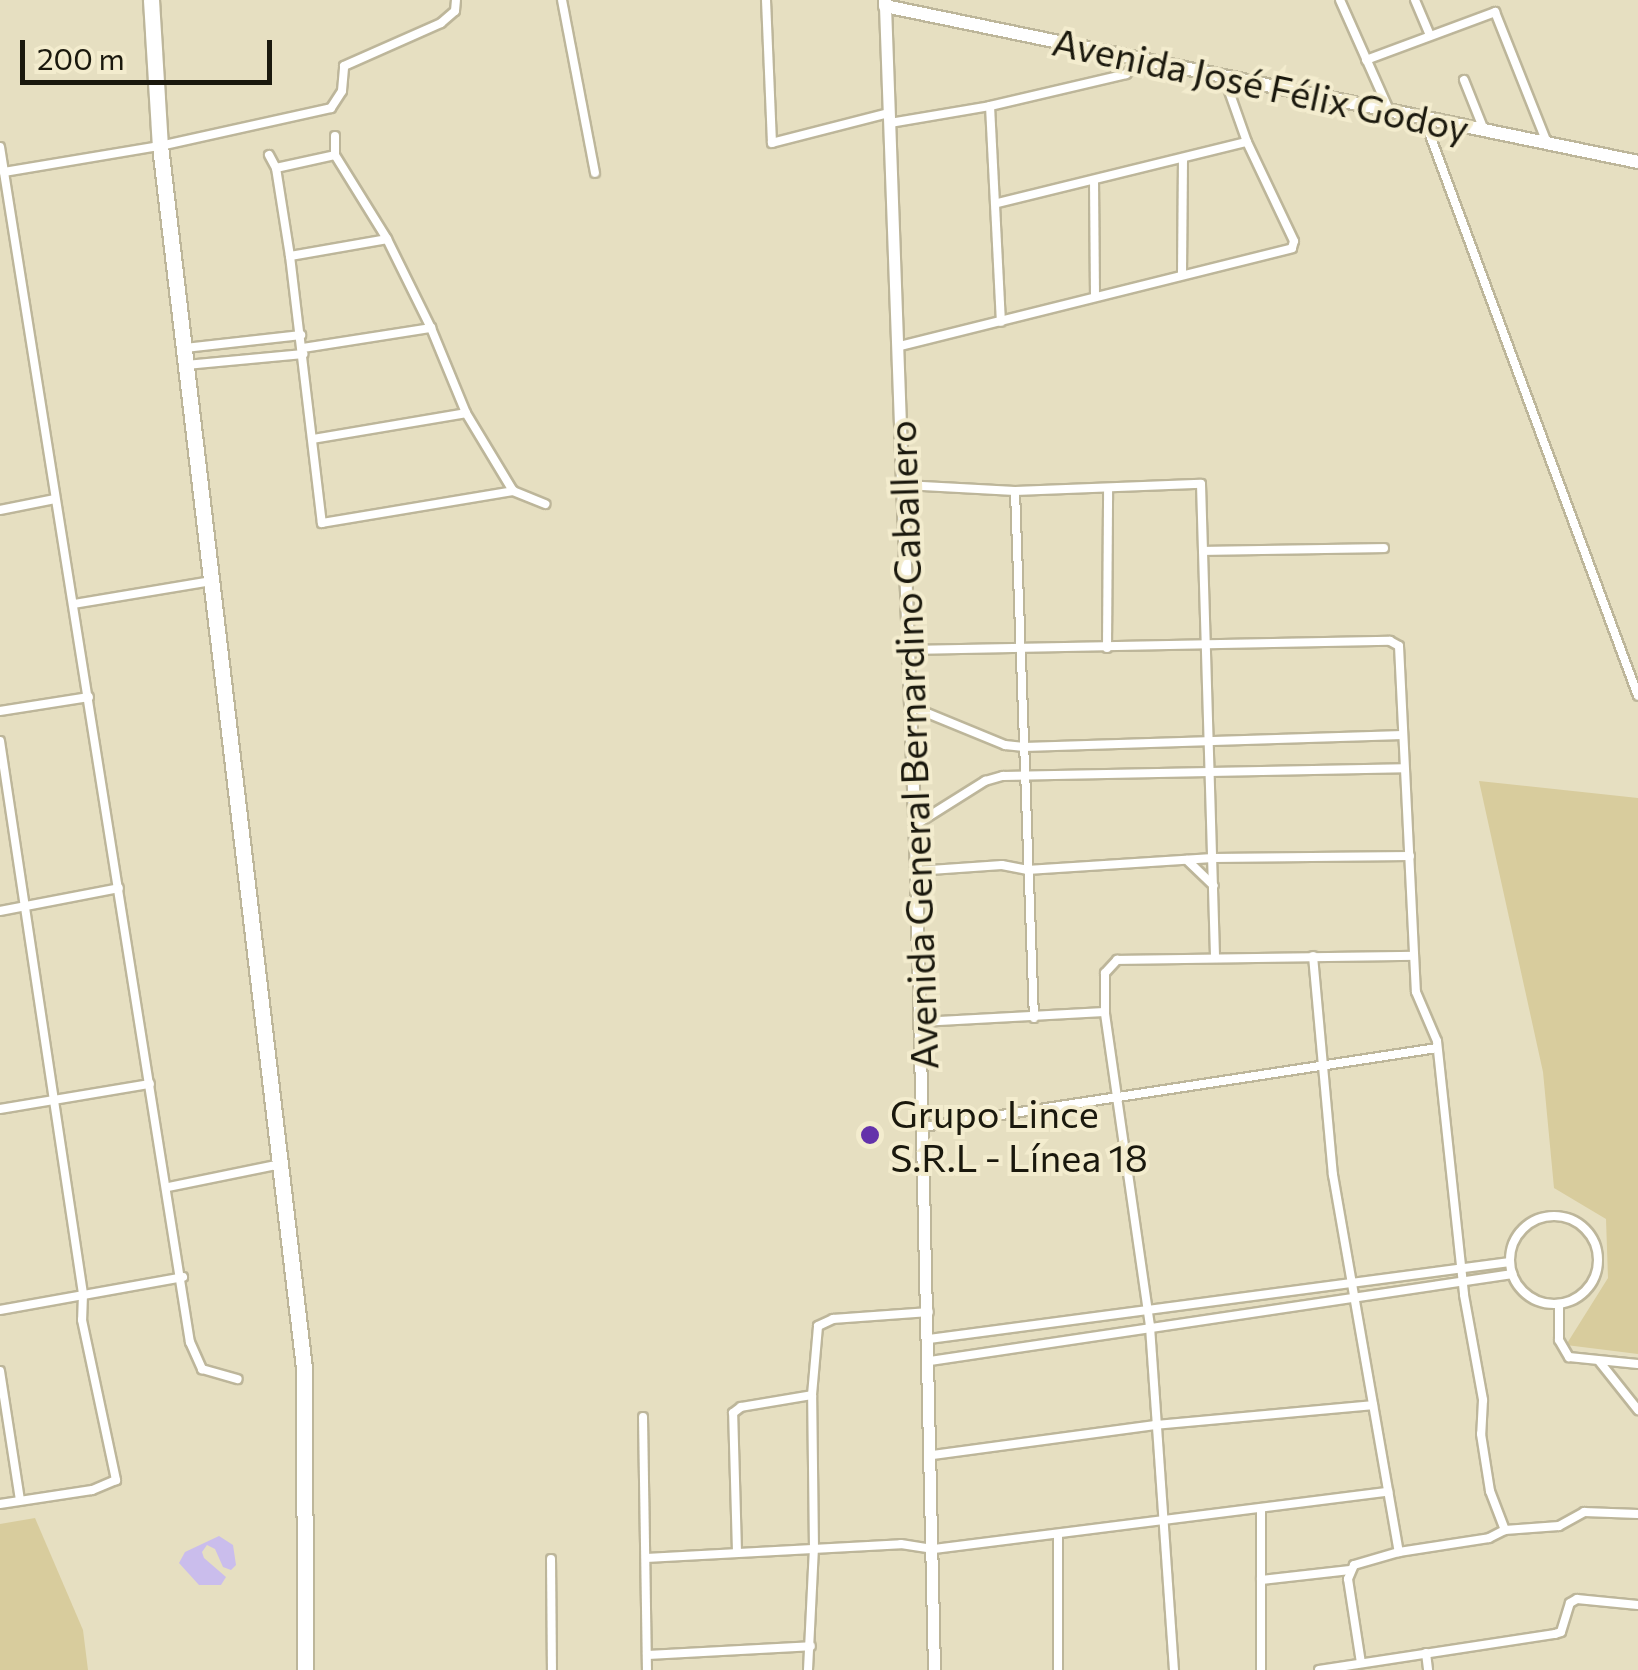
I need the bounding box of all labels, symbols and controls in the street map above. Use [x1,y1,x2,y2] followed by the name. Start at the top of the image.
[1049,18,1473,150] street label: Avenida José Félix Godoy
[25,20,278,82] scale bar
[37,39,125,76] text: 200 m
[878,419,946,1071] street label: Avenida General Bernardino Caballero
[890,1090,1148,1180] place label: Grupo Lince S.R.L - Línea 18
[859,1124,881,1146] marker: Grupo Lince S.R.L - Línea 18

